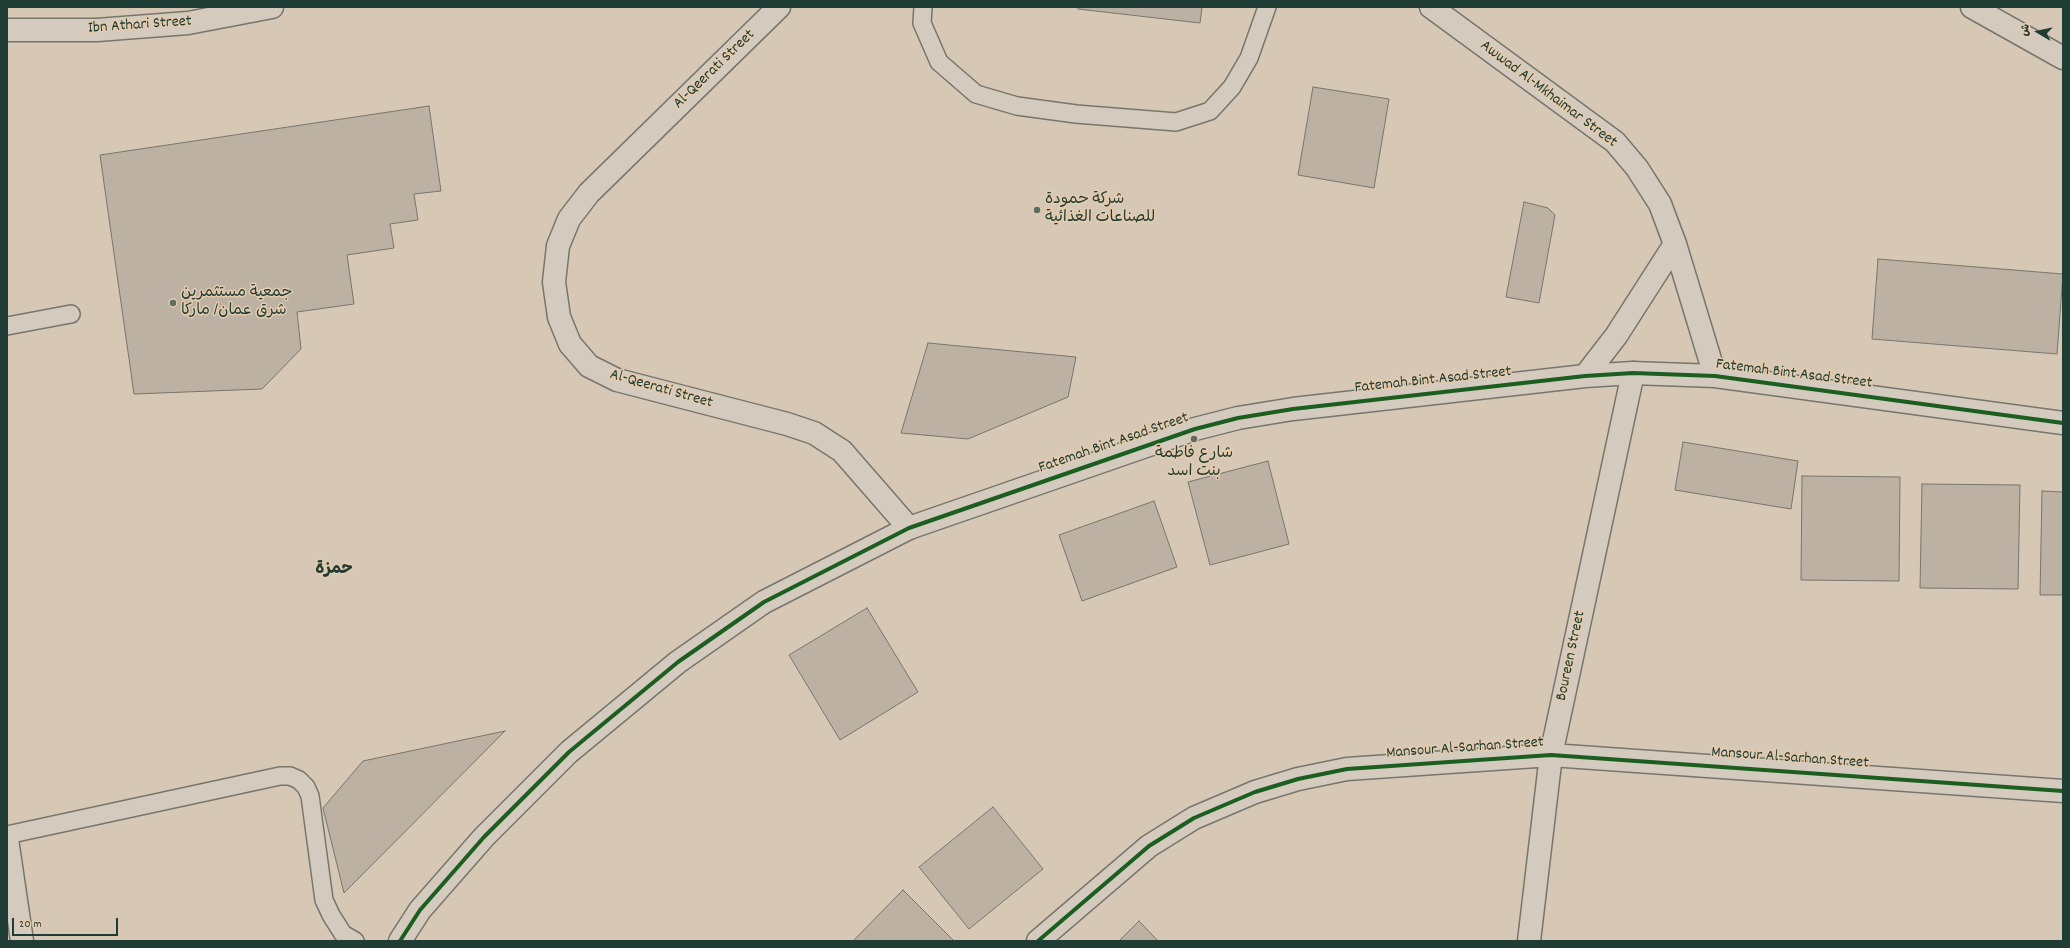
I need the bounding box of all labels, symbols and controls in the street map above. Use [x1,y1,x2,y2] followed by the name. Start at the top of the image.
[2018,12,2058,52] north arrow
[88,13,192,39] street label: Ibn Athari Street
[2017,23,2035,37] text: ش
[670,26,760,114] street label: Al-Qeerati Street
[1476,37,1620,153] street label: Awwad Al-Mkhaimar Street
[1045,191,1155,229] place label: شركة حمودة للصناعات الغذائية
[1032,205,1042,215] marker: شركة حمودة للصناعات الغذائية
[181,284,292,322] place label: جمعية مستثمرين شرق عمان/ ماركا
[168,298,178,308] marker: جمعية مستثمرين شرق عمان/ ماركا
[1715,356,1873,394] street label: Fatemah Bint Asad Street
[1354,363,1512,399] street label: Fatemah Bint Asad Street
[607,366,715,414] street label: Al-Qeerati Street
[1036,409,1192,479] street label: Fatemah Bint Asad Street
[1189,434,1199,444] marker: شارع فاطمة بنت اسد
[1155,445,1233,483] place label: شارع فاطمة بنت اسد
[315,561,353,581] district label: حمزة
[1553,609,1591,703] street label: Boureen Street
[1386,734,1544,764] street label: Mansour Al-Sarhan Street
[1711,744,1869,774] street label: Mansour Al-Sarhan Street
[14,910,120,936] scale bar
[19,916,42,933] text: 20 m

